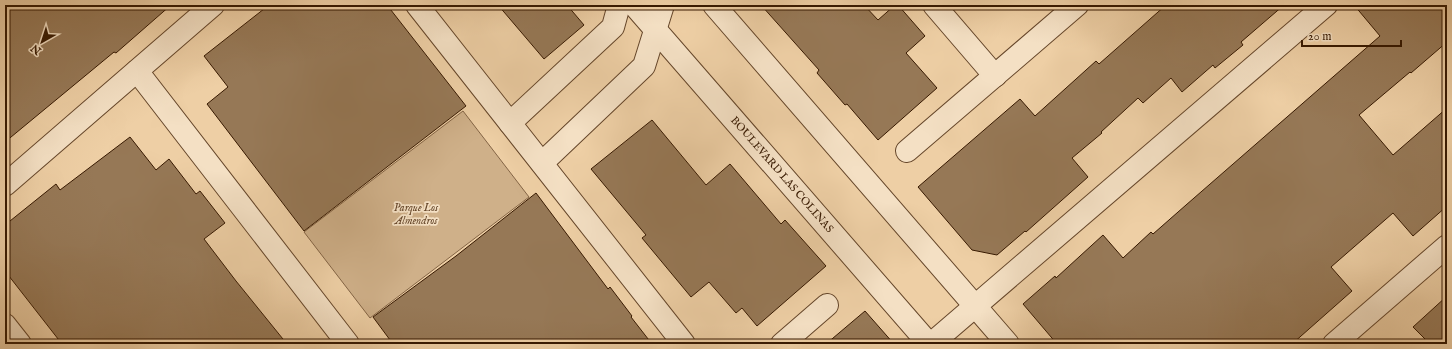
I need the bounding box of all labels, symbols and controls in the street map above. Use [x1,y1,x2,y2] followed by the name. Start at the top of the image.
[22,22,62,62] north arrow
[1302,22,1401,48] scale bar
[1308,29,1331,44] text: 20 m
[28,40,45,58] text: N
[727,114,836,236] street label: BOULEVARD LAS COLINAS
[394,201,439,228] park label: Parque Los Almendros

